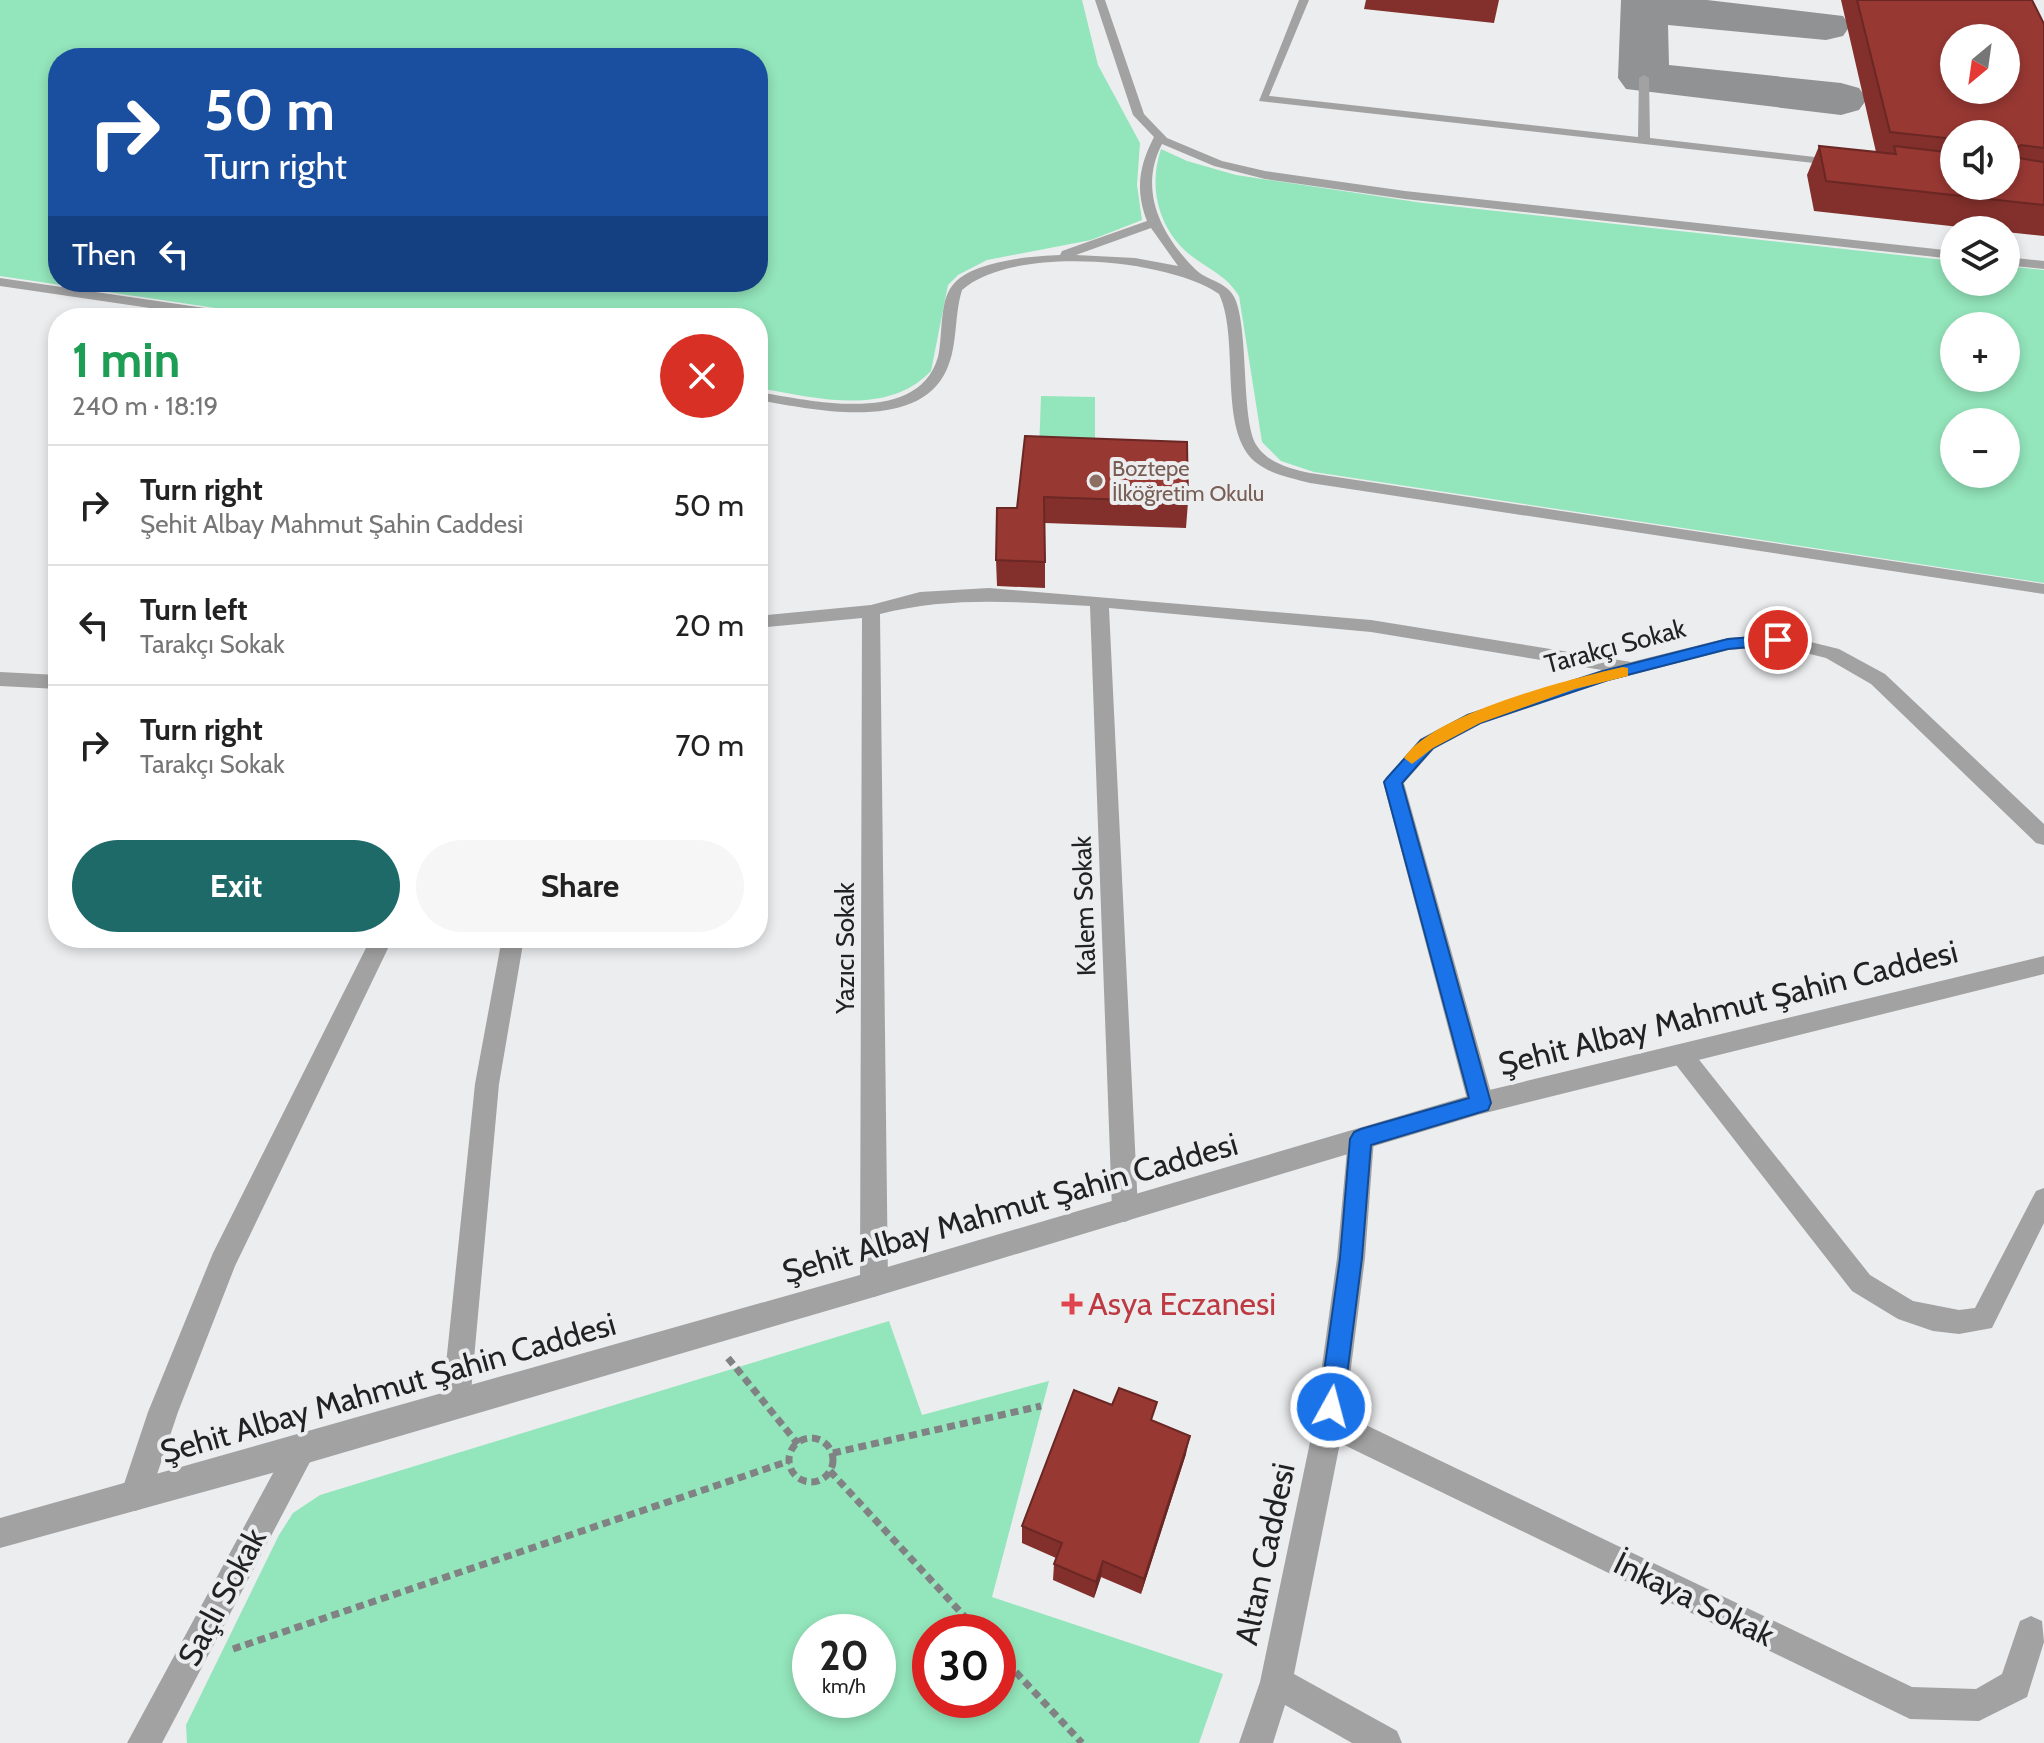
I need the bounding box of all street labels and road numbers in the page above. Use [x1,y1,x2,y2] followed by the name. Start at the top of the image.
[1541,612,1689,680] street label: Tarakçı Sokak
[1066,835,1102,977] street label: Kalem Sokak
[829,882,861,1015] street label: Yazıcı Sokak
[1494,932,1961,1083] street label: Şehit Albay Mahmut Şahin Caddesi
[778,1124,1242,1291] street label: Şehit Albay Mahmut Şahin Caddesi
[156,1304,620,1471] street label: Şehit Albay Mahmut Şahin Caddesi
[1226,1459,1303,1648] street label: Altan Caddesi
[169,1521,274,1672] street label: Saçlı Sokak
[1608,1543,1781,1654] street label: İnkaya Sokak

